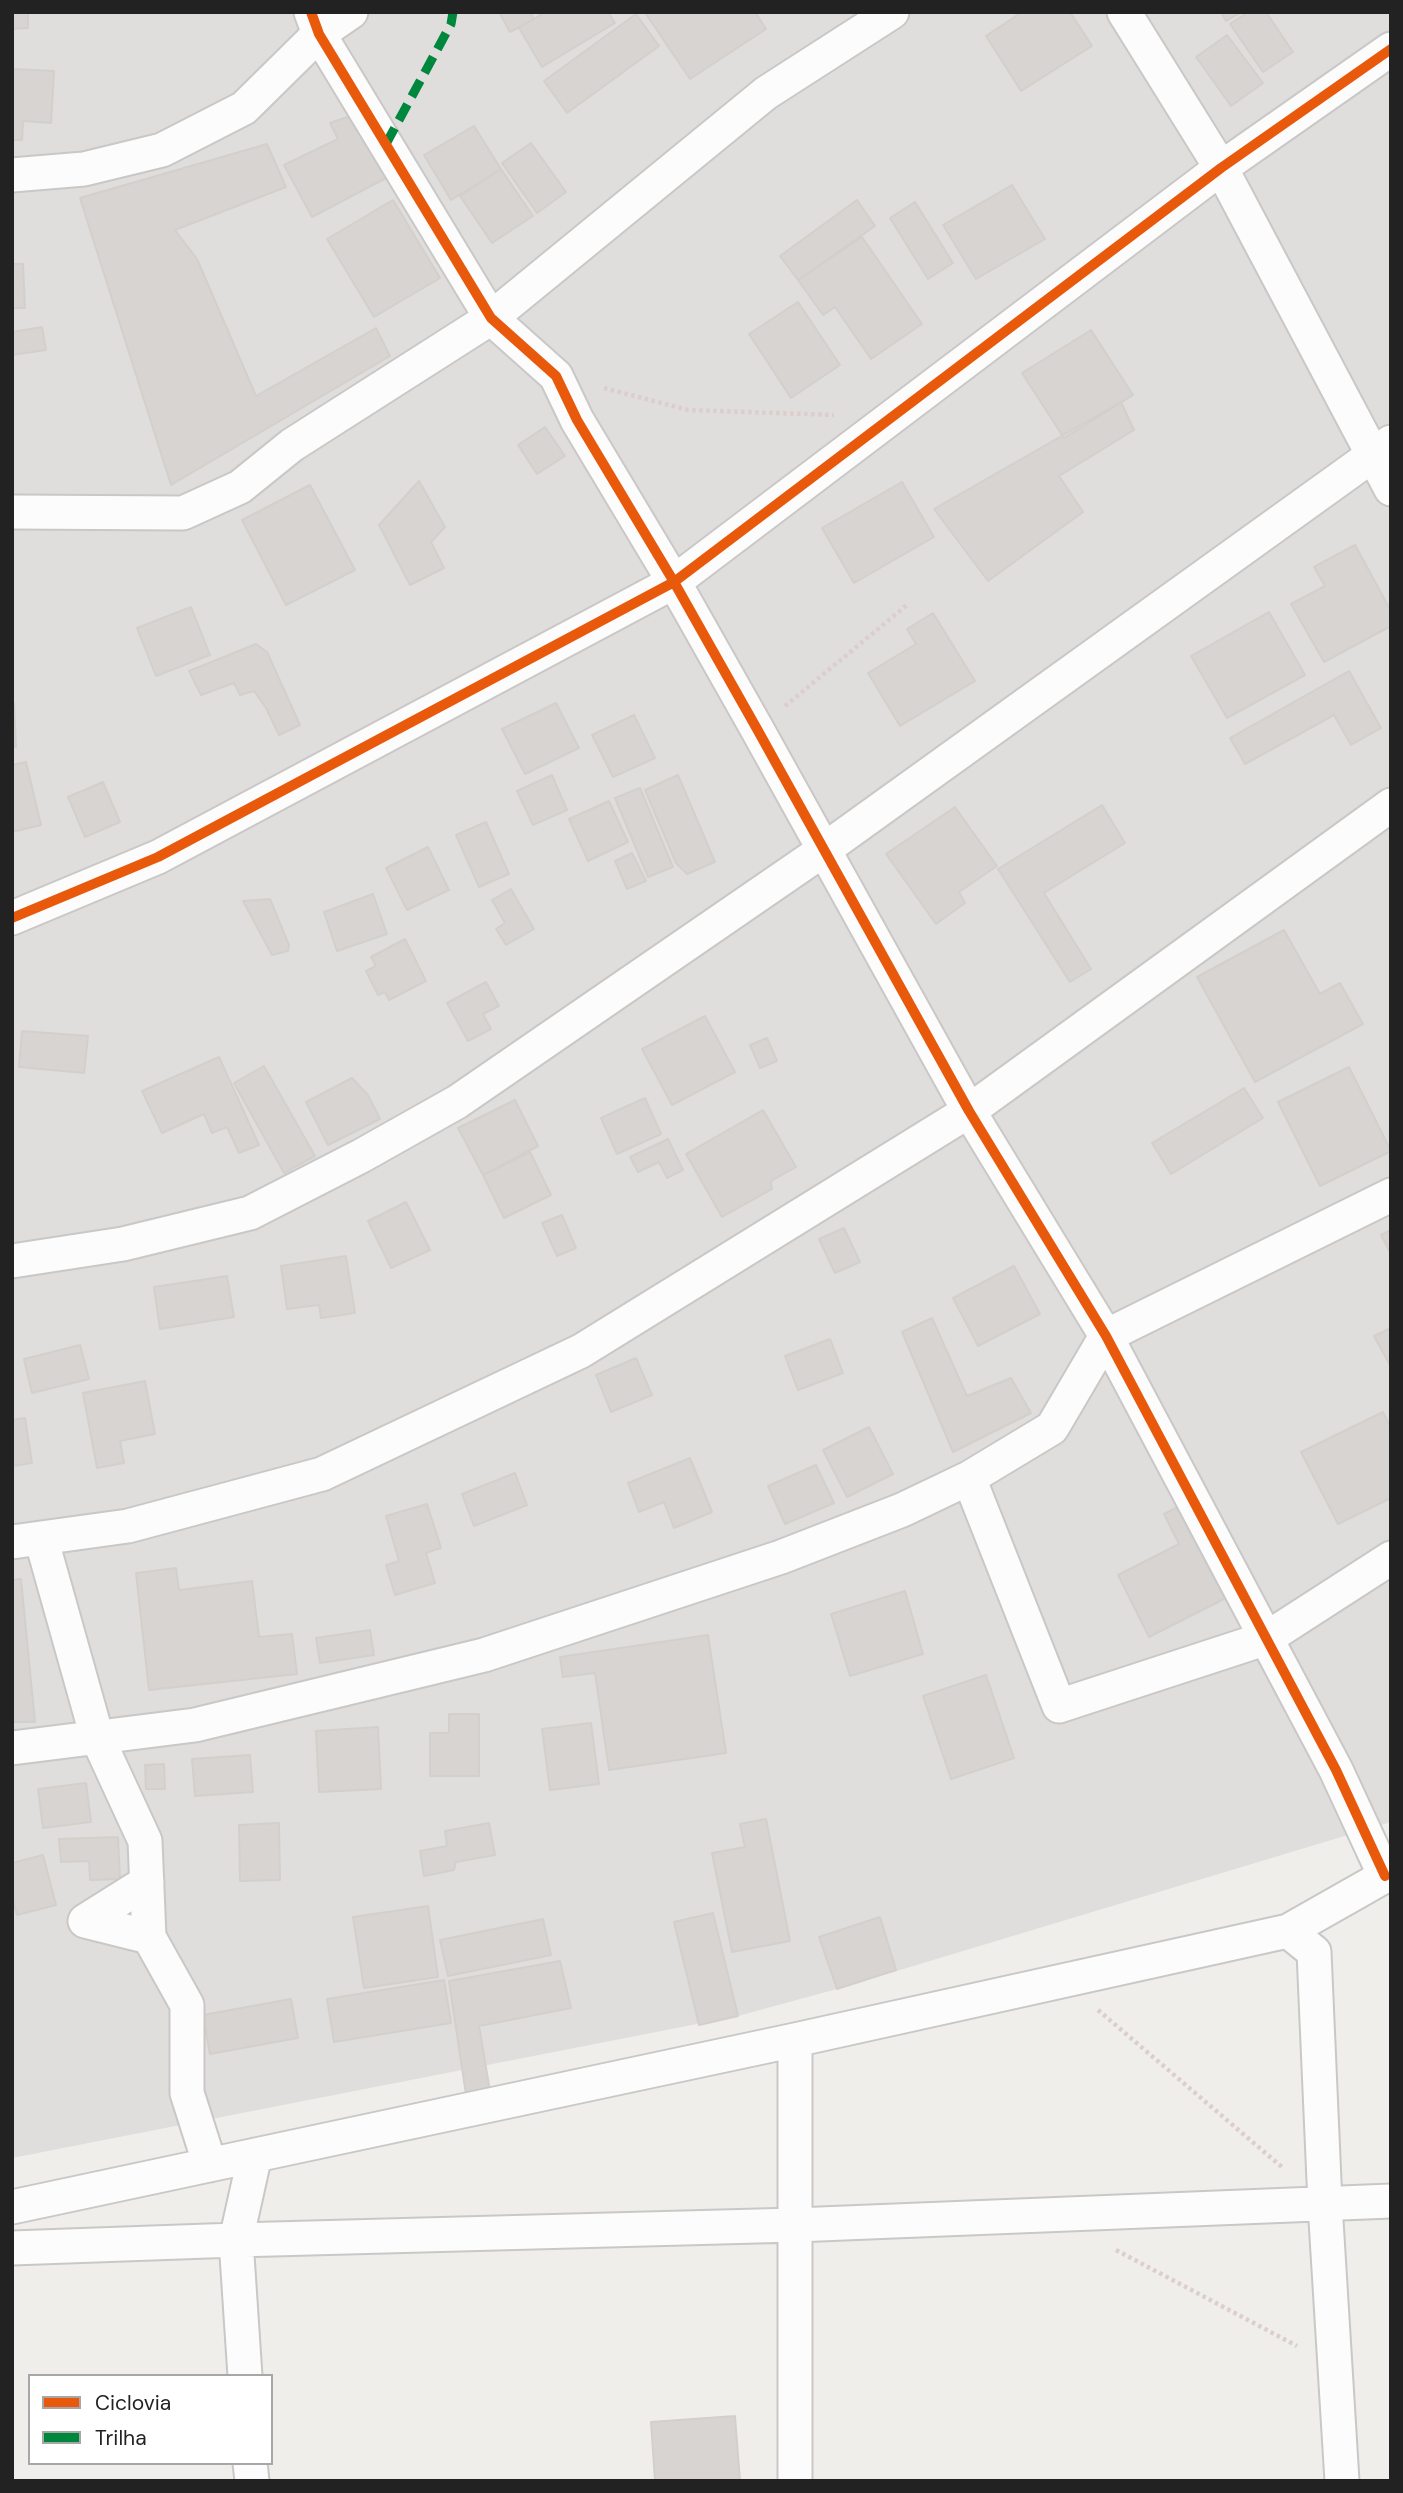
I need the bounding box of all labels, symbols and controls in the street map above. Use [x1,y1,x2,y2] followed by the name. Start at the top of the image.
[28,2374,273,2465] legend
[95,2389,171,2417] text: Ciclovia
[95,2424,147,2452] text: Trilha

